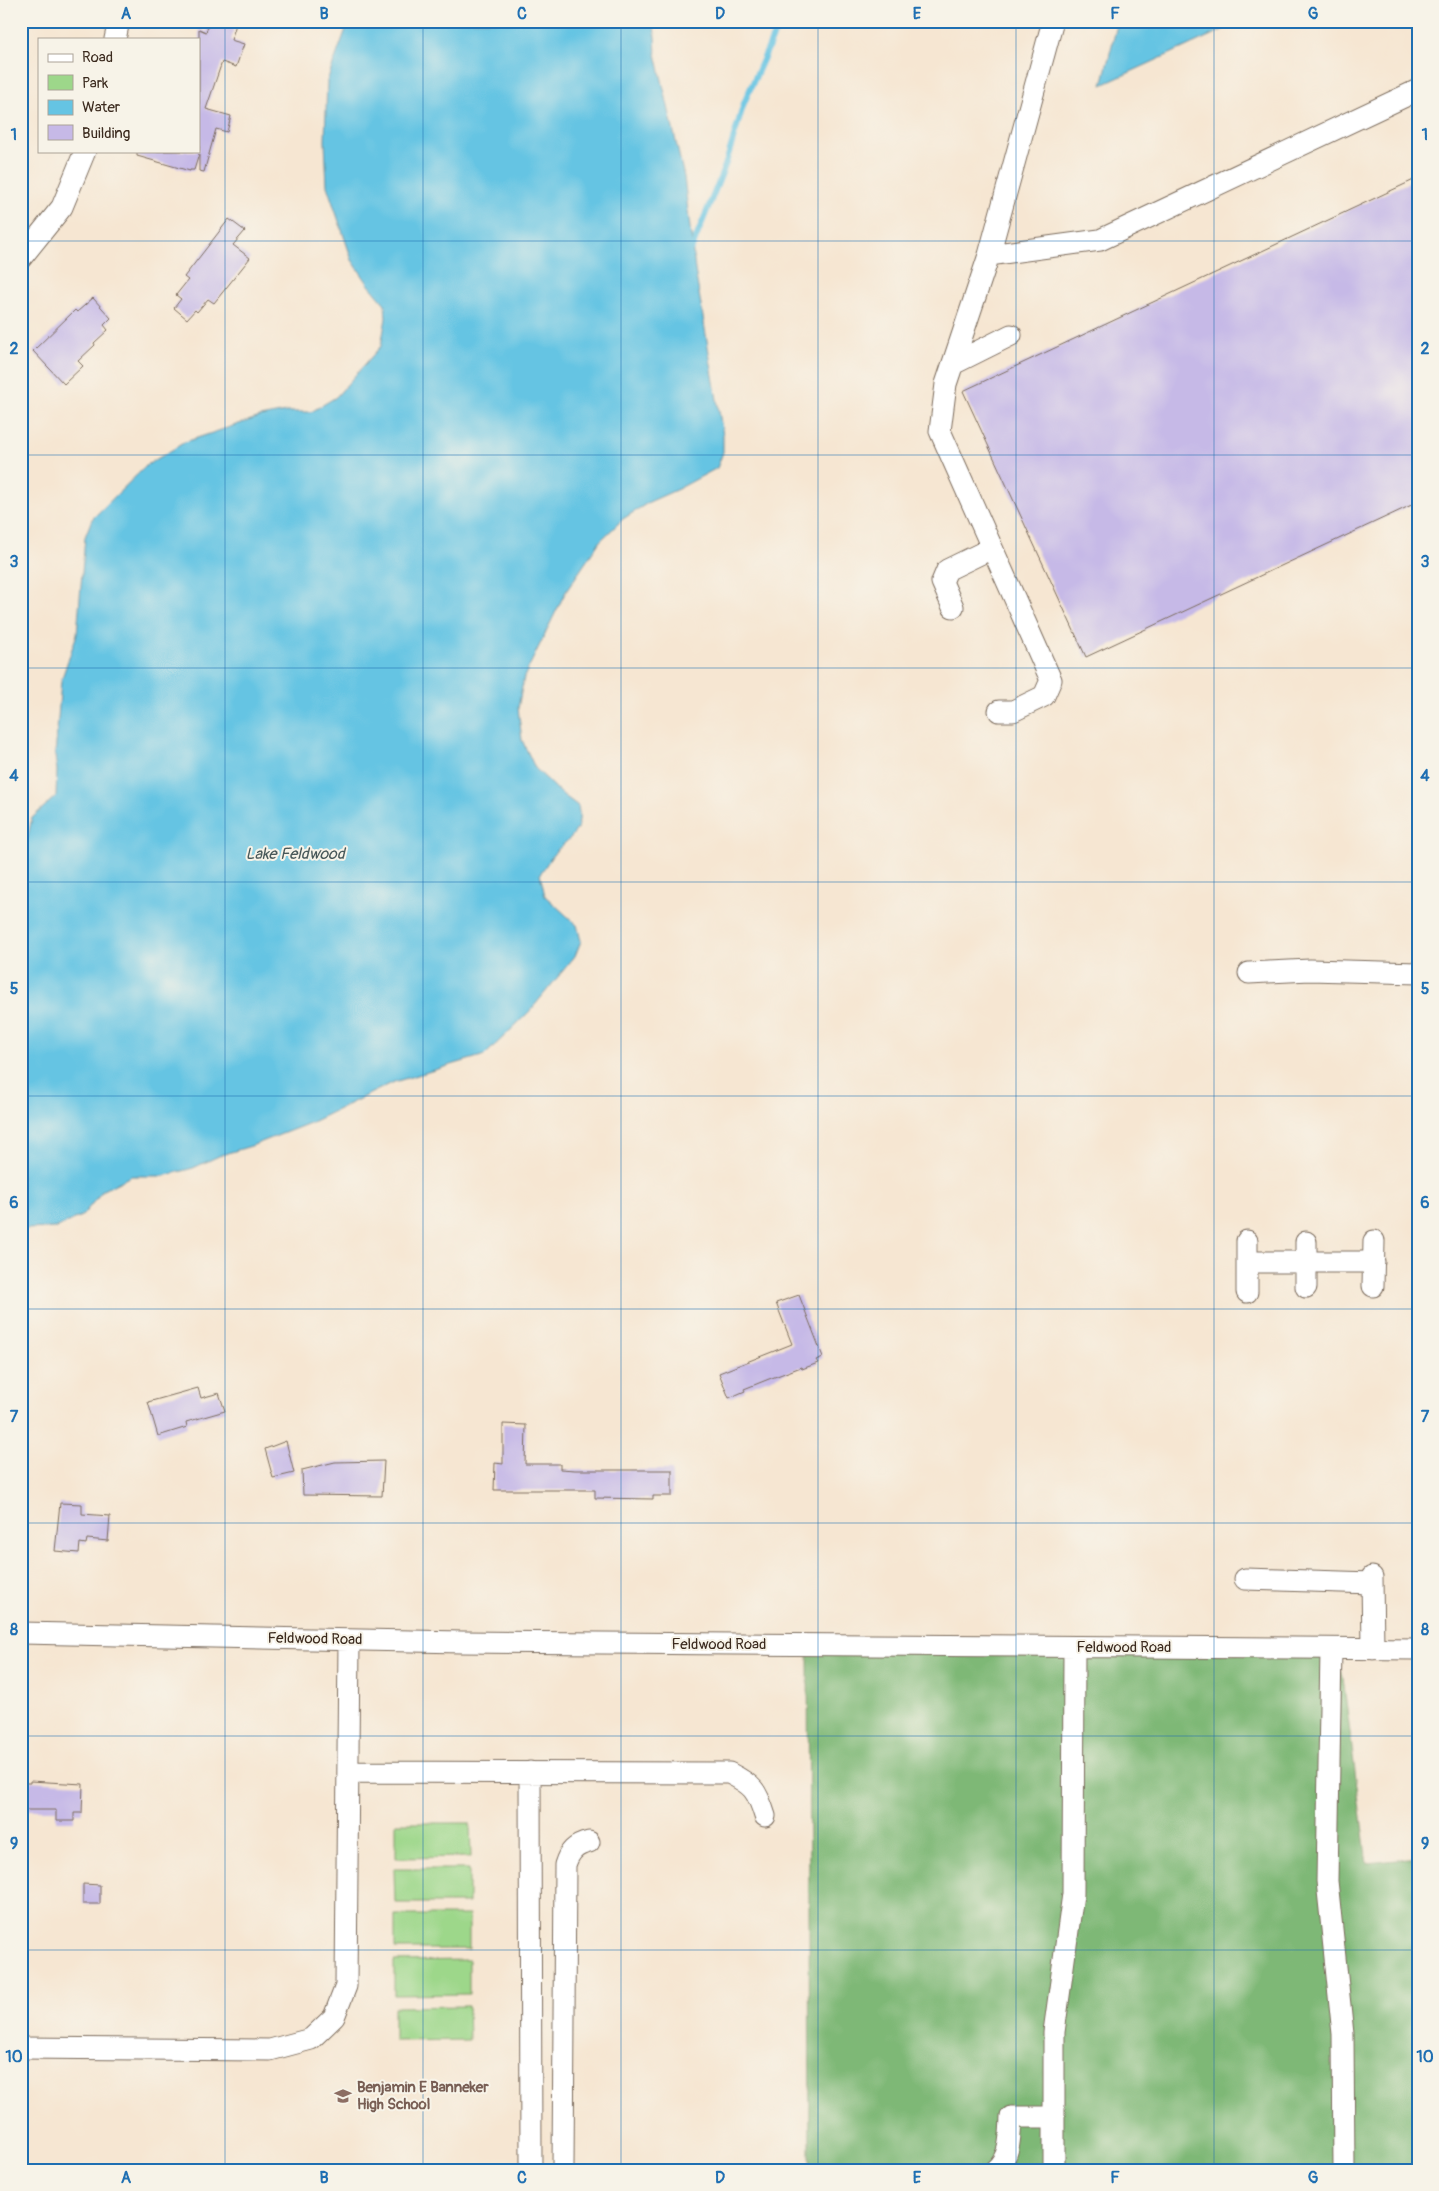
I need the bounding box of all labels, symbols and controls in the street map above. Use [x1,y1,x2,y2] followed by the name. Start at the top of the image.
[121,4,132,24] text: A
[319,4,329,24] text: B
[517,4,527,24] text: C
[715,4,725,24] text: D
[913,4,922,24] text: E
[1110,4,1120,24] text: F
[1308,4,1319,24] text: G
[38,38,200,152] legend
[82,48,113,67] text: Road
[82,74,109,93] text: Park
[82,98,121,117] text: Water
[82,124,130,143] text: Building
[11,125,17,145] text: 1
[1422,125,1428,145] text: 1
[10,339,19,359] text: 2
[1421,339,1430,359] text: 2
[10,552,19,572] text: 3
[1421,552,1430,572] text: 3
[9,766,19,786] text: 4
[1420,766,1430,786] text: 4
[245,844,347,864] water label: Lake Feldwood
[10,979,19,999] text: 5
[1421,979,1430,999] text: 5
[9,1193,19,1213] text: 6
[1420,1193,1430,1213] text: 6
[10,1407,19,1427] text: 7
[1421,1407,1430,1427] text: 7
[10,1620,18,1640] text: 8
[1421,1620,1429,1640] text: 8
[267,1629,363,1649] street label: Feldwood Road
[672,1635,766,1654] street label: Feldwood Road
[1077,1638,1171,1657] street label: Feldwood Road
[10,1834,18,1854] text: 9
[1421,1834,1429,1854] text: 9
[5,2047,23,2067] text: 10
[1416,2047,1434,2067] text: 10
[357,2078,489,2114] place label: Benjamin E Banneker High School
[333,2086,353,2106] school or university icon: Benjamin E Banneker High School
[121,2168,132,2188] text: A
[319,2168,329,2188] text: B
[517,2168,527,2188] text: C
[715,2168,725,2188] text: D
[913,2168,922,2188] text: E
[1110,2168,1120,2188] text: F
[1308,2168,1319,2188] text: G

